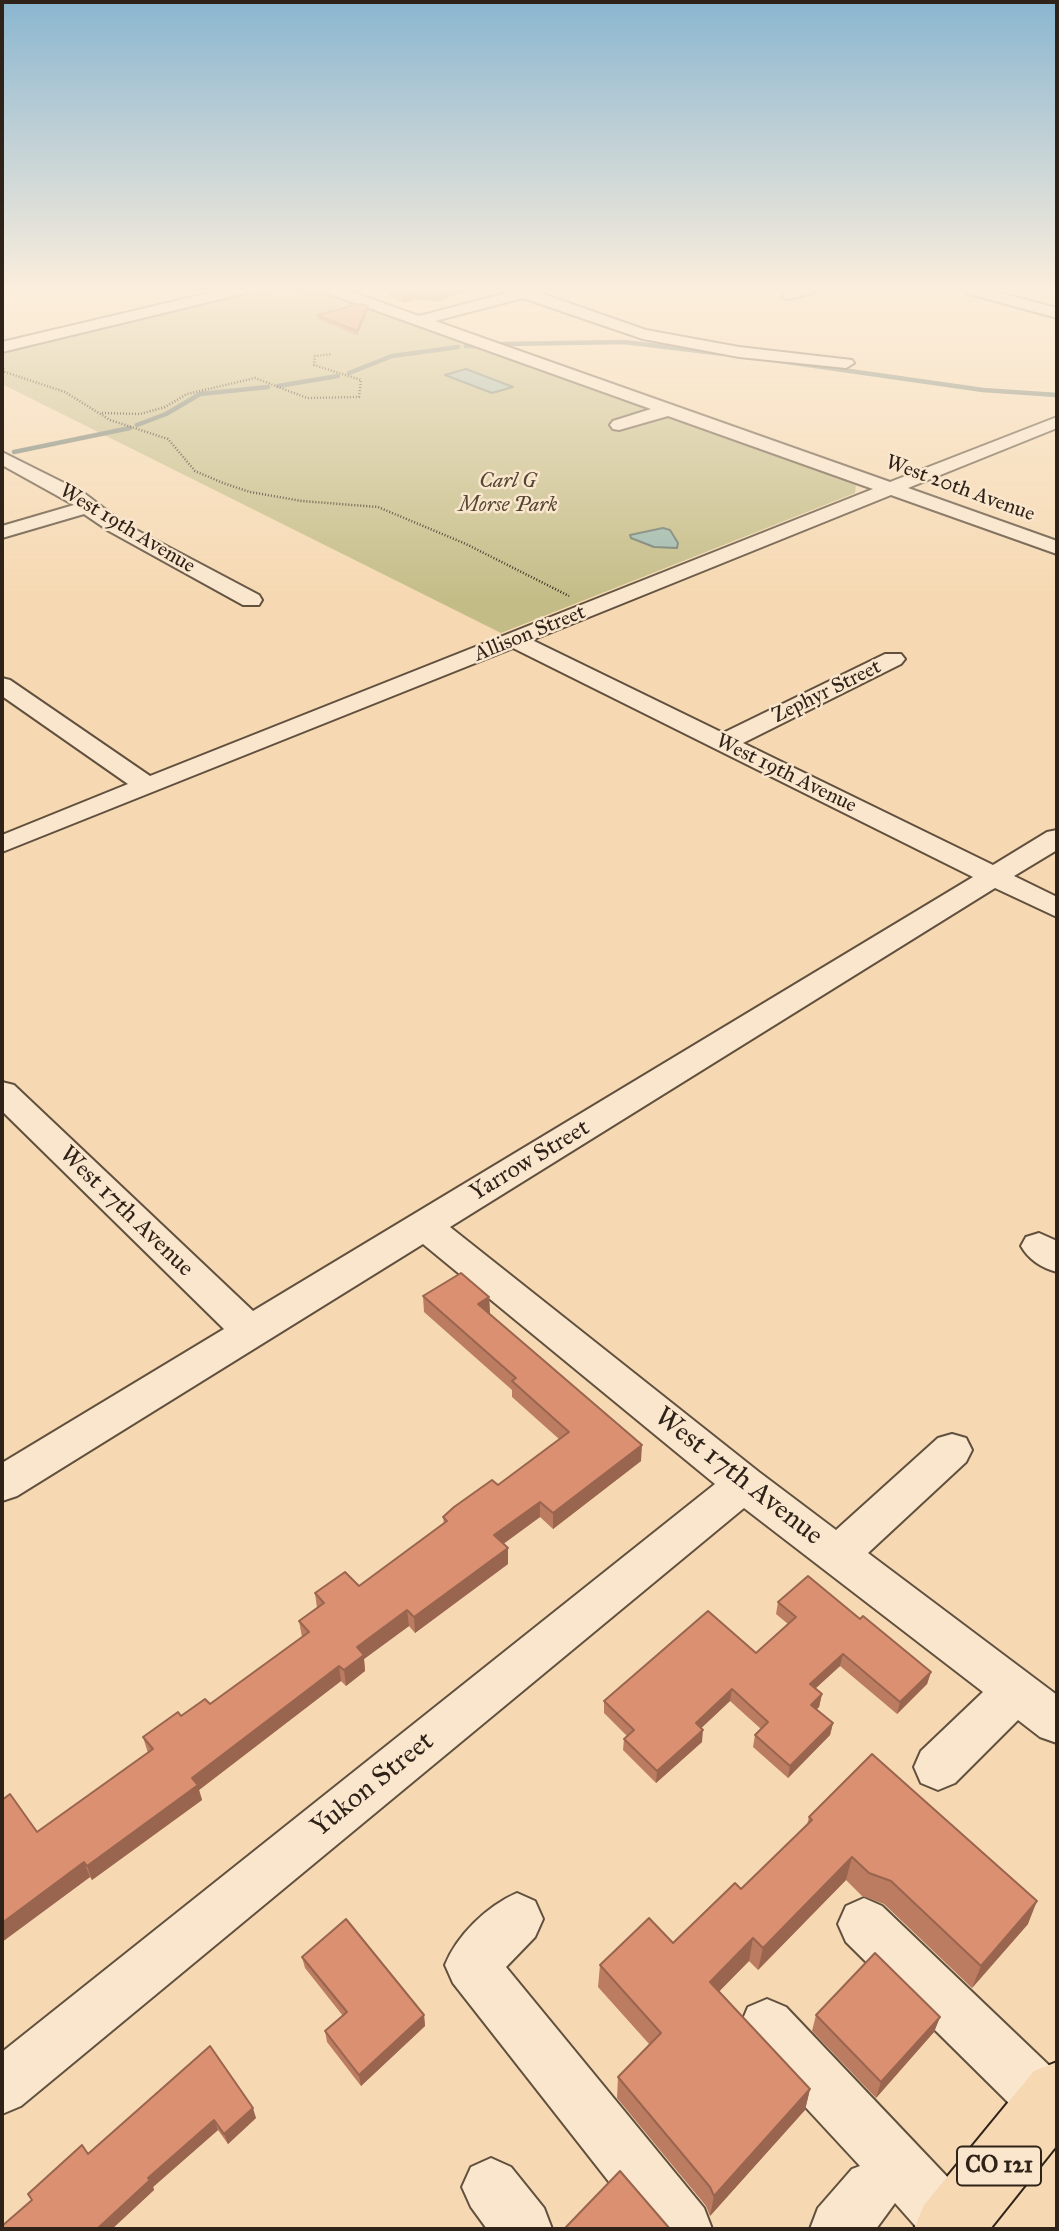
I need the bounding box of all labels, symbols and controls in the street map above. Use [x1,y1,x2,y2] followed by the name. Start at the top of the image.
[882,450,1038,528] street label: West 20th Avenue
[459,469,557,519] park label: Carl G Morse Park
[55,479,199,579] street label: West 19th Avenue
[471,600,589,668] street label: Allison Street
[768,655,886,729] street label: Zephyr Street
[711,729,861,819] street label: West 19th Avenue
[465,1114,595,1208] street label: Yarrow Street
[53,1141,199,1283] street label: West 17th Avenue
[647,1401,829,1553] street label: West 17th Avenue
[305,1725,441,1845] street label: Yukon Street
[957,2146,1041,2186] road number: CO 121

